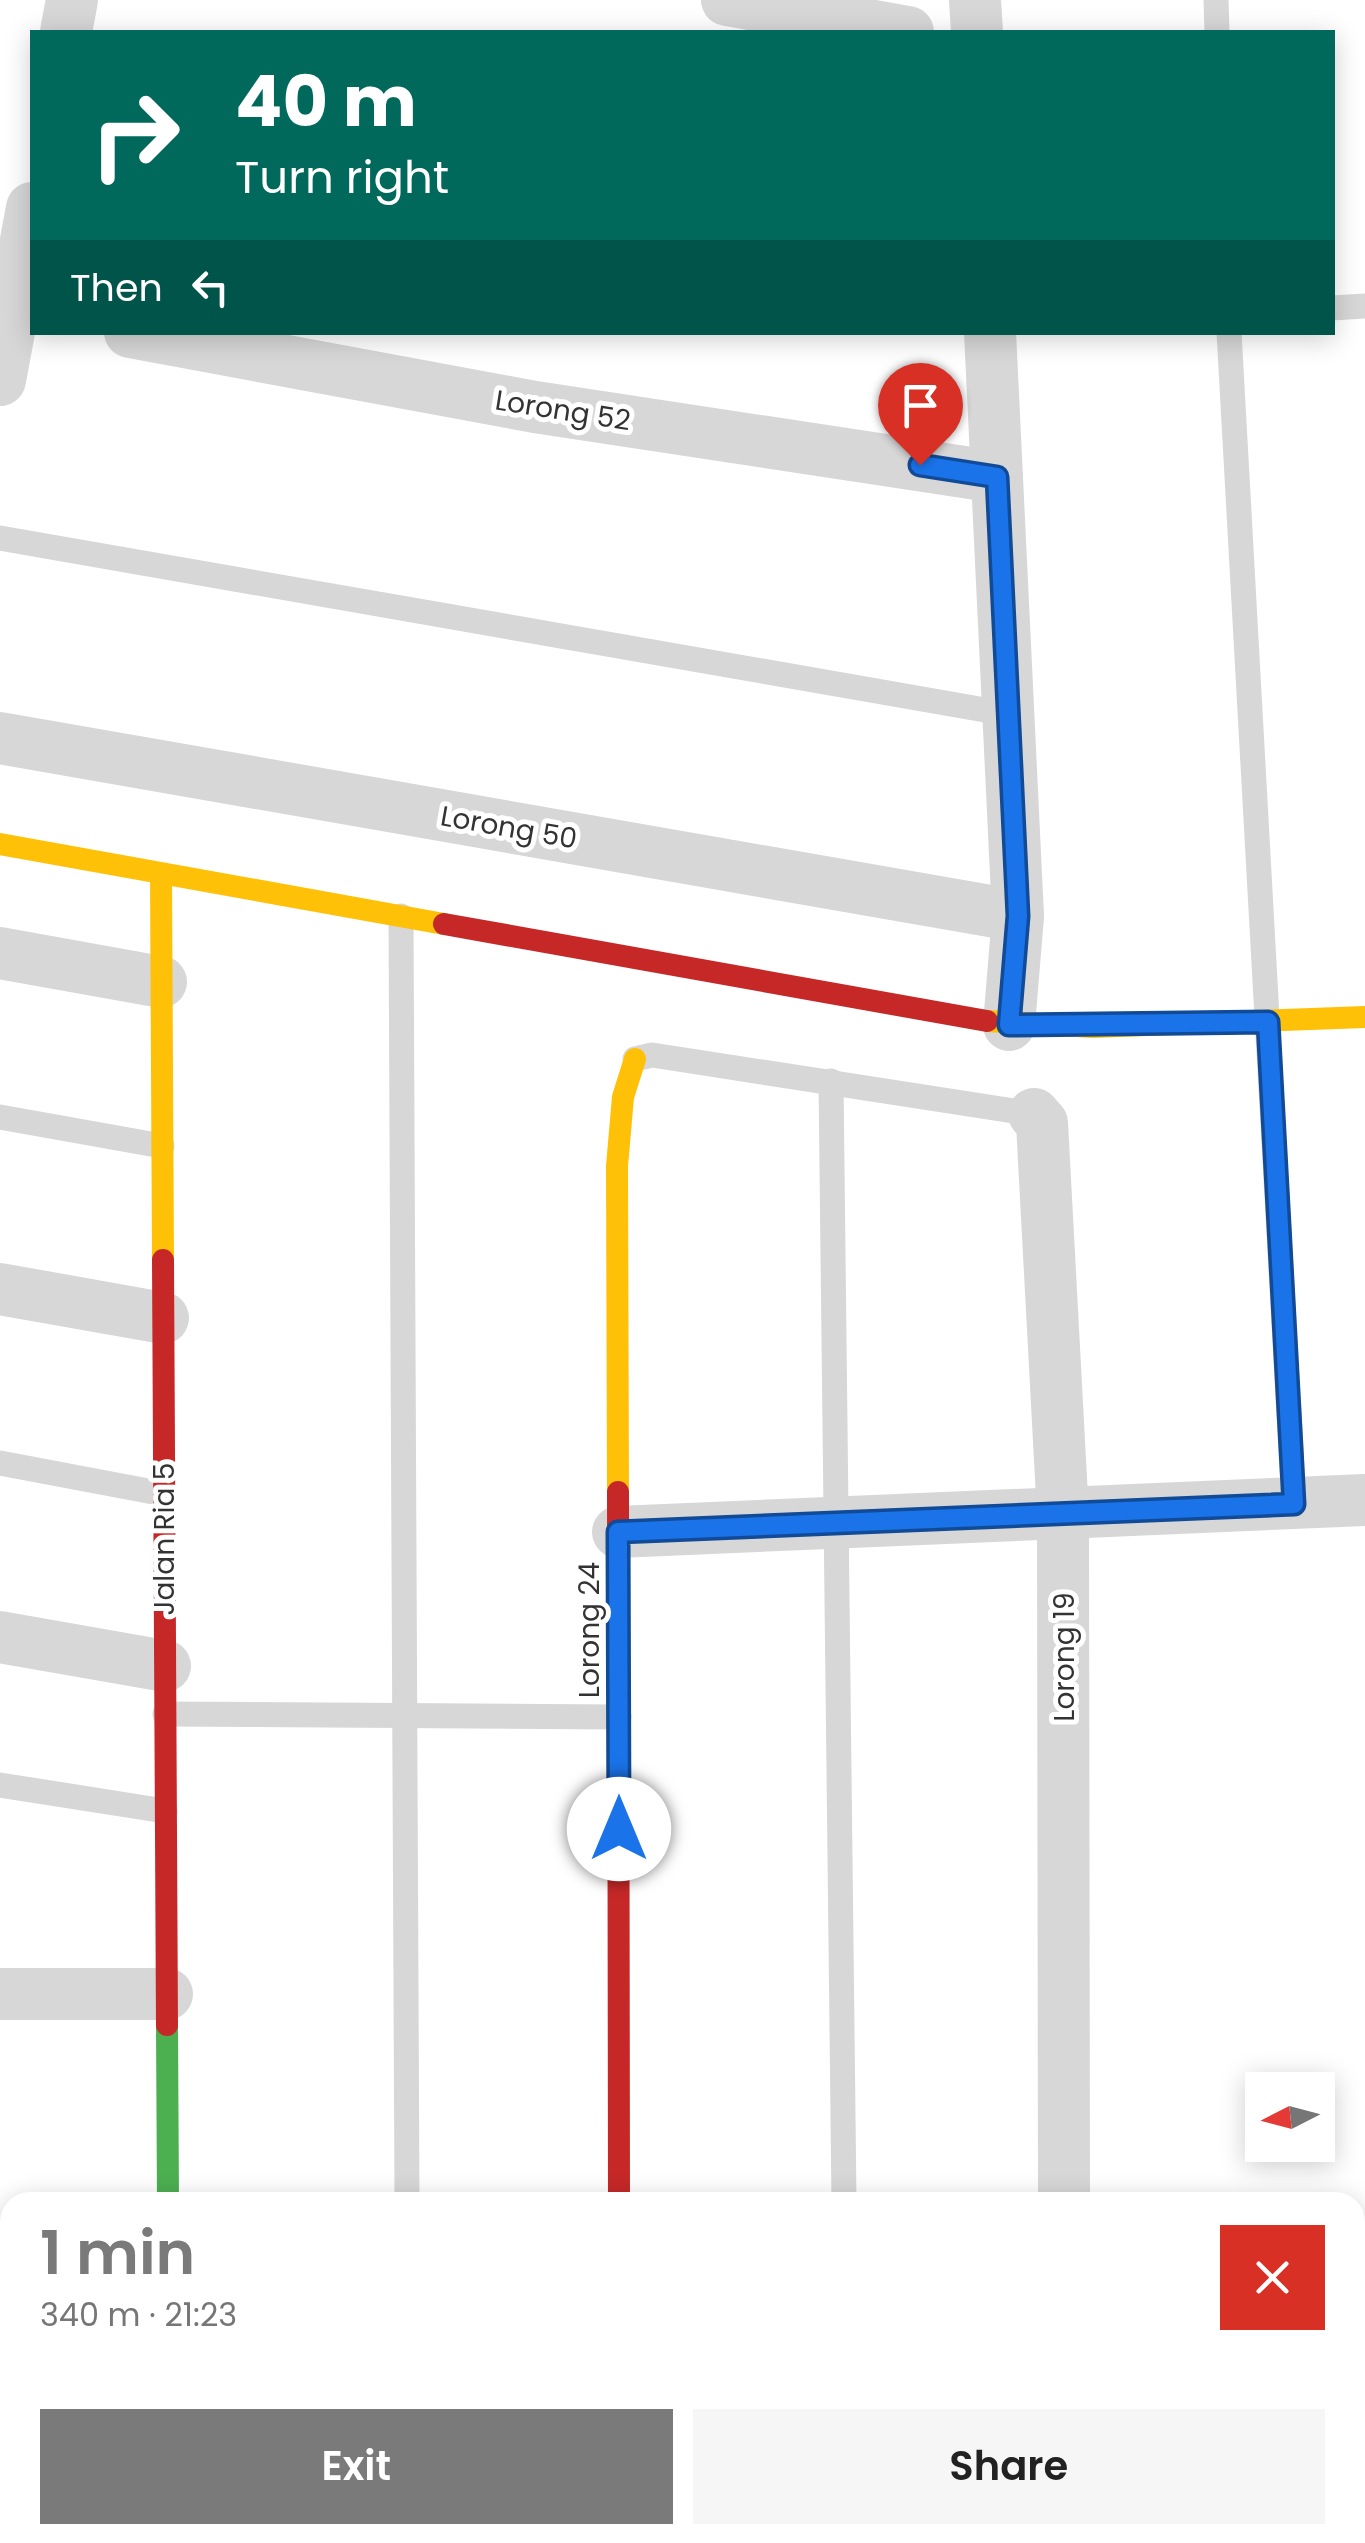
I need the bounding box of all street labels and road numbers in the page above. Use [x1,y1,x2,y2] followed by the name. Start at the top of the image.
[493,381,633,440] street label: Lorong 52
[438,796,580,859] street label: Lorong 50
[145,1463,184,1615] street label: Jalan Ria 5
[570,1562,609,1698] street label: Lorong 24
[1045,1592,1084,1722] street label: Lorong 19

